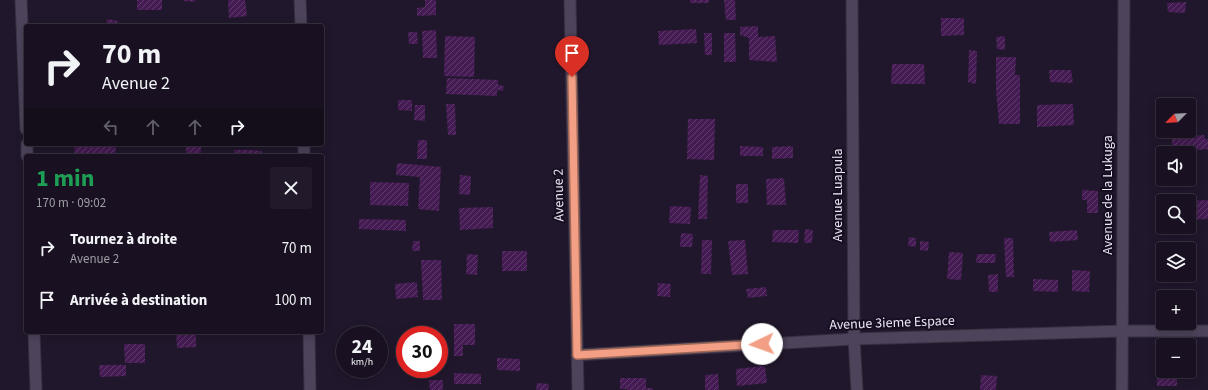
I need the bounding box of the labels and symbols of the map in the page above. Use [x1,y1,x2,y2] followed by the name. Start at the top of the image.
[555,36,589,77] pin
[1156,98,1196,138] north arrow
[1098,135,1118,255] street label: Avenue de la Lukuga
[828,148,848,242] street label: Avenue Luapula
[549,168,569,222] street label: Avenue 2
[829,311,955,335] street label: Avenue 3ieme Espace
[741,323,783,365] position arrow
[396,326,448,378] speed limit sign: 30

